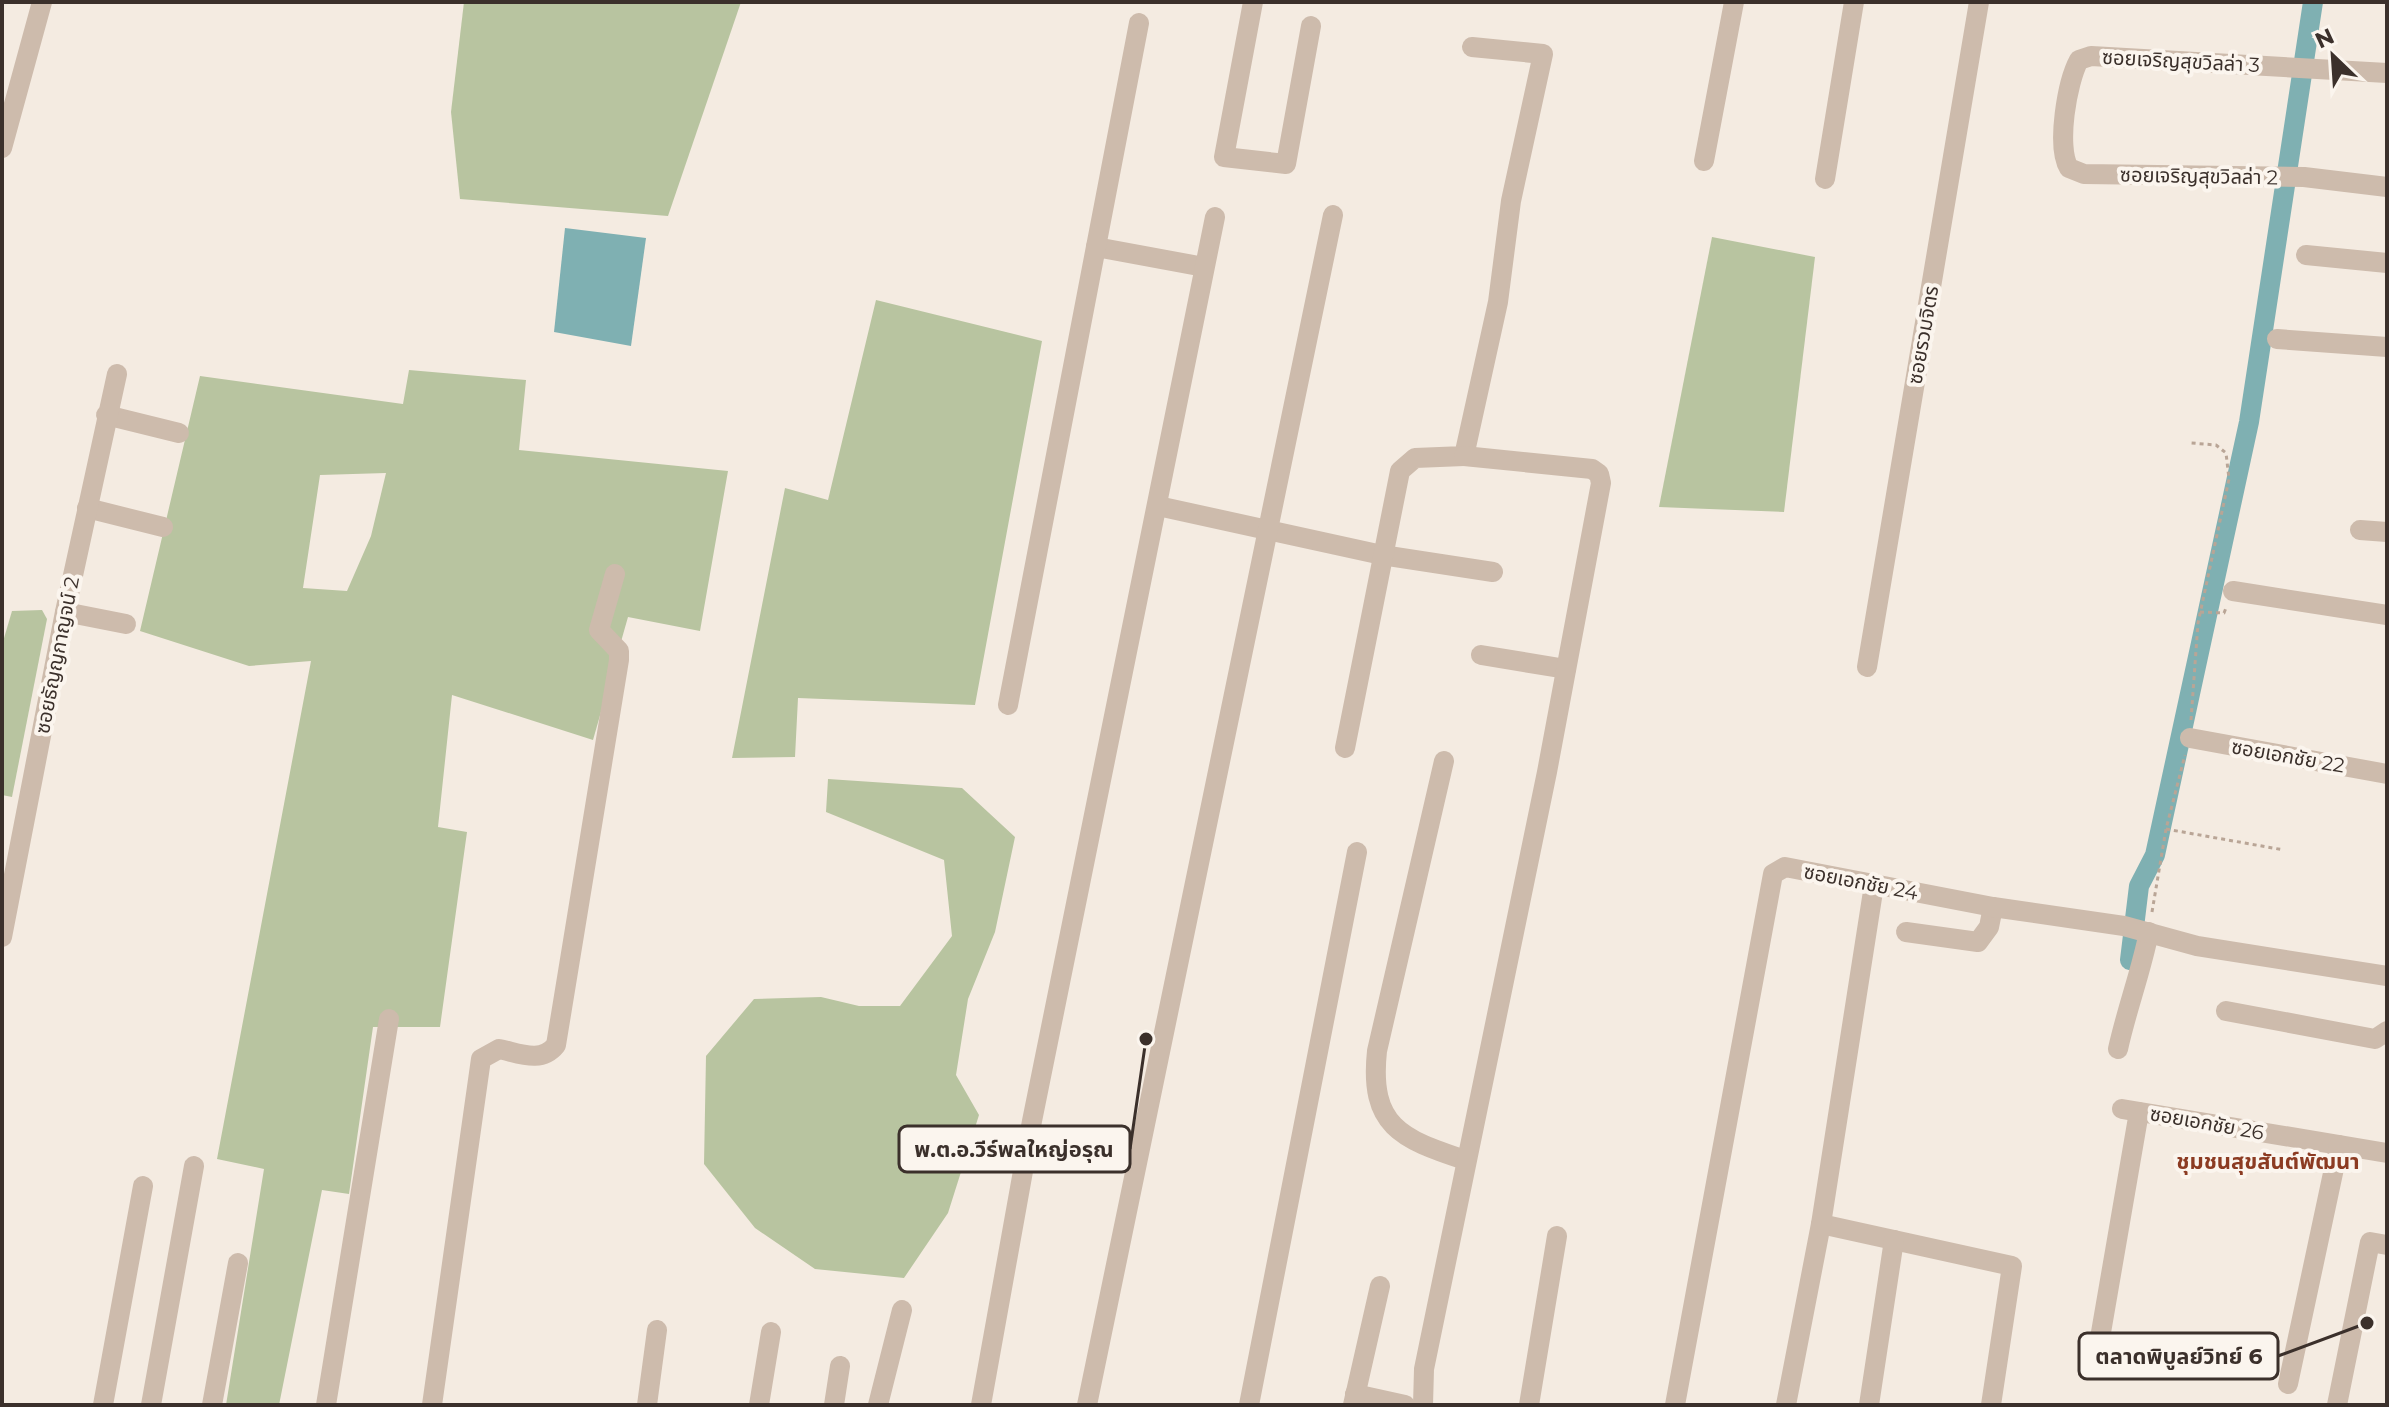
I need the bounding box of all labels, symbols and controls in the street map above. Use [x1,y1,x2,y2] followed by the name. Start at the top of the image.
[2293,16,2373,96] north arrow
[2311,22,2339,54] text: N
[2101,45,2261,77] street label: ซอยเจริญสุขวิลล่า 3
[2120,163,2278,189] street label: ซอยเจริญสุขวิลล่า 2
[1903,284,1943,386] street label: ซอยรวมจิตร
[30,574,84,736] street label: ซอยธัญญกาญจน์ 2
[2230,734,2346,778] street label: ซอยเอกชัย 22
[1802,859,1920,905] street label: ซอยเอกชัย 24
[2148,1101,2266,1145] street label: ซอยเอกชัย 26
[899,1126,1130,1172] callout: พ.ต.อ.วีร์พลใหญ่อรุณ
[914,1136,1114,1163] text: พ.ต.อ.วีร์พลใหญ่อรุณ
[2176,1148,2360,1175] district label: ชุมชนสุขสันต์พัฒนา
[2079,1333,2278,1379] callout: ตลาดพิบูลย์วิทย์ 6
[2095,1343,2263,1370] text: ตลาดพิบูลย์วิทย์ 6

